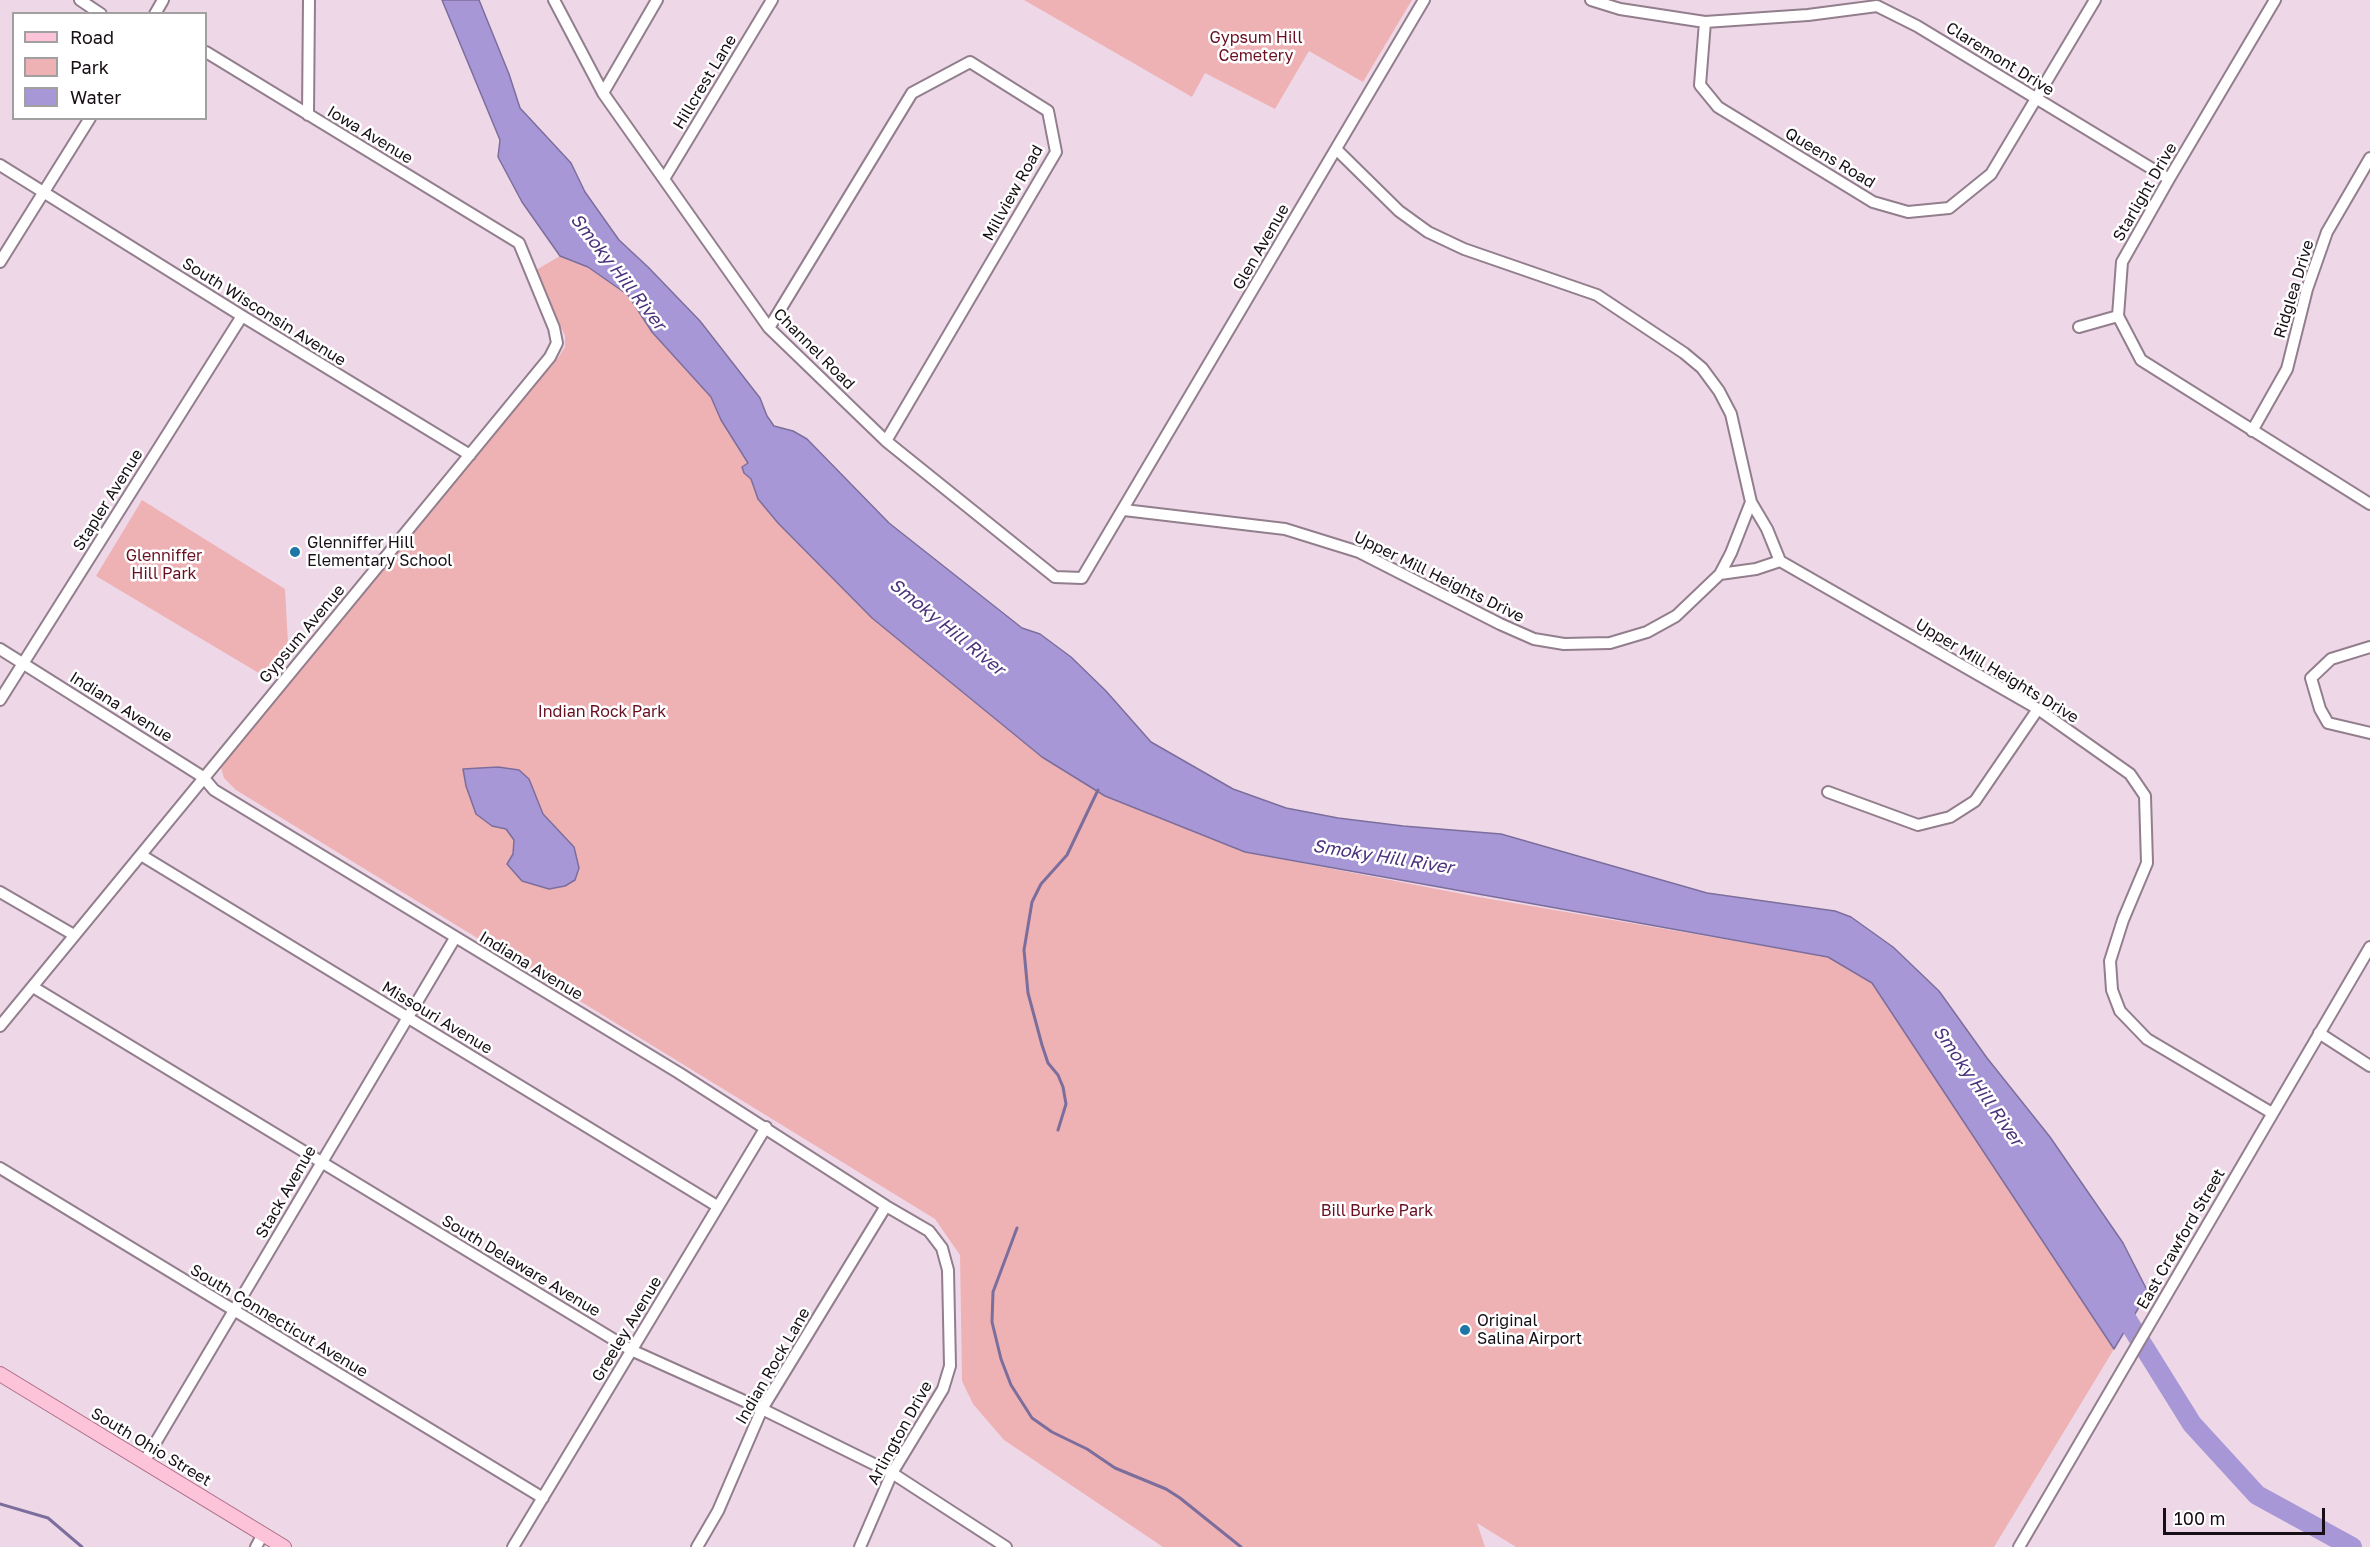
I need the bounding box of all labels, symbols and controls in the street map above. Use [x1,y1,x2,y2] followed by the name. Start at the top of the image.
[12,12,207,120] legend
[1942,18,2058,100] street label: Claremont Drive
[70,26,114,48] text: Road
[1209,28,1303,66] park label: Gypsum Hill Cemetery
[669,31,741,133] street label: Hillcrest Lane
[70,56,109,78] text: Park
[70,86,121,108] text: Water
[324,102,416,168] street label: Iowa Avenue
[1782,124,1878,192] street label: Queens Road
[2109,139,2181,245] street label: Starlight Drive
[979,142,1047,244] street label: Millview Road
[1229,201,1293,293] street label: Glen Avenue
[566,209,670,335] water label: Smoky Hill River
[2270,238,2318,340] street label: Ridglea Drive
[179,254,349,370] street label: South Wisconsin Avenue
[769,304,859,394] street label: Channel Road
[69,446,147,554] street label: Stapler Avenue
[1351,527,1527,627] street label: Upper Mill Heights Drive
[307,533,452,571] place label: Glenniffer Hill Elementary School
[288,545,302,559] marker: Glenniffer Hill Elementary School
[126,546,202,584] park label: Glenniffer Hill Park
[885,574,1009,680] water label: Smoky Hill River
[255,581,349,687] street label: Gypsum Avenue
[1912,615,2082,727] street label: Upper Mill Heights Drive
[66,668,176,746] street label: Indiana Avenue
[538,702,666,722] park label: Indian Rock Park
[1311,835,1455,879] water label: Smoky Hill River
[476,928,586,1004] street label: Indiana Avenue
[378,978,496,1058] street label: Missouri Avenue
[1928,1022,2028,1150] water label: Smoky Hill River
[252,1142,320,1242] street label: Stack Avenue
[2133,1165,2229,1313] street label: East Crawford Street
[1321,1201,1433,1221] park label: Bill Burke Park
[438,1211,604,1321] street label: South Delaware Avenue
[187,1260,371,1382] street label: South Connecticut Avenue
[588,1273,666,1385] street label: Greeley Avenue
[732,1304,814,1428] street label: Indian Rock Lane
[1477,1311,1582,1349] place label: Original Salina Airport
[1458,1323,1472,1337] marker: Original Salina Airport
[864,1378,936,1488] street label: Arlington Drive
[87,1404,215,1490] street label: South Ohio Street
[2166,1496,2328,1534] scale bar
[2174,1507,2225,1529] text: 100 m

